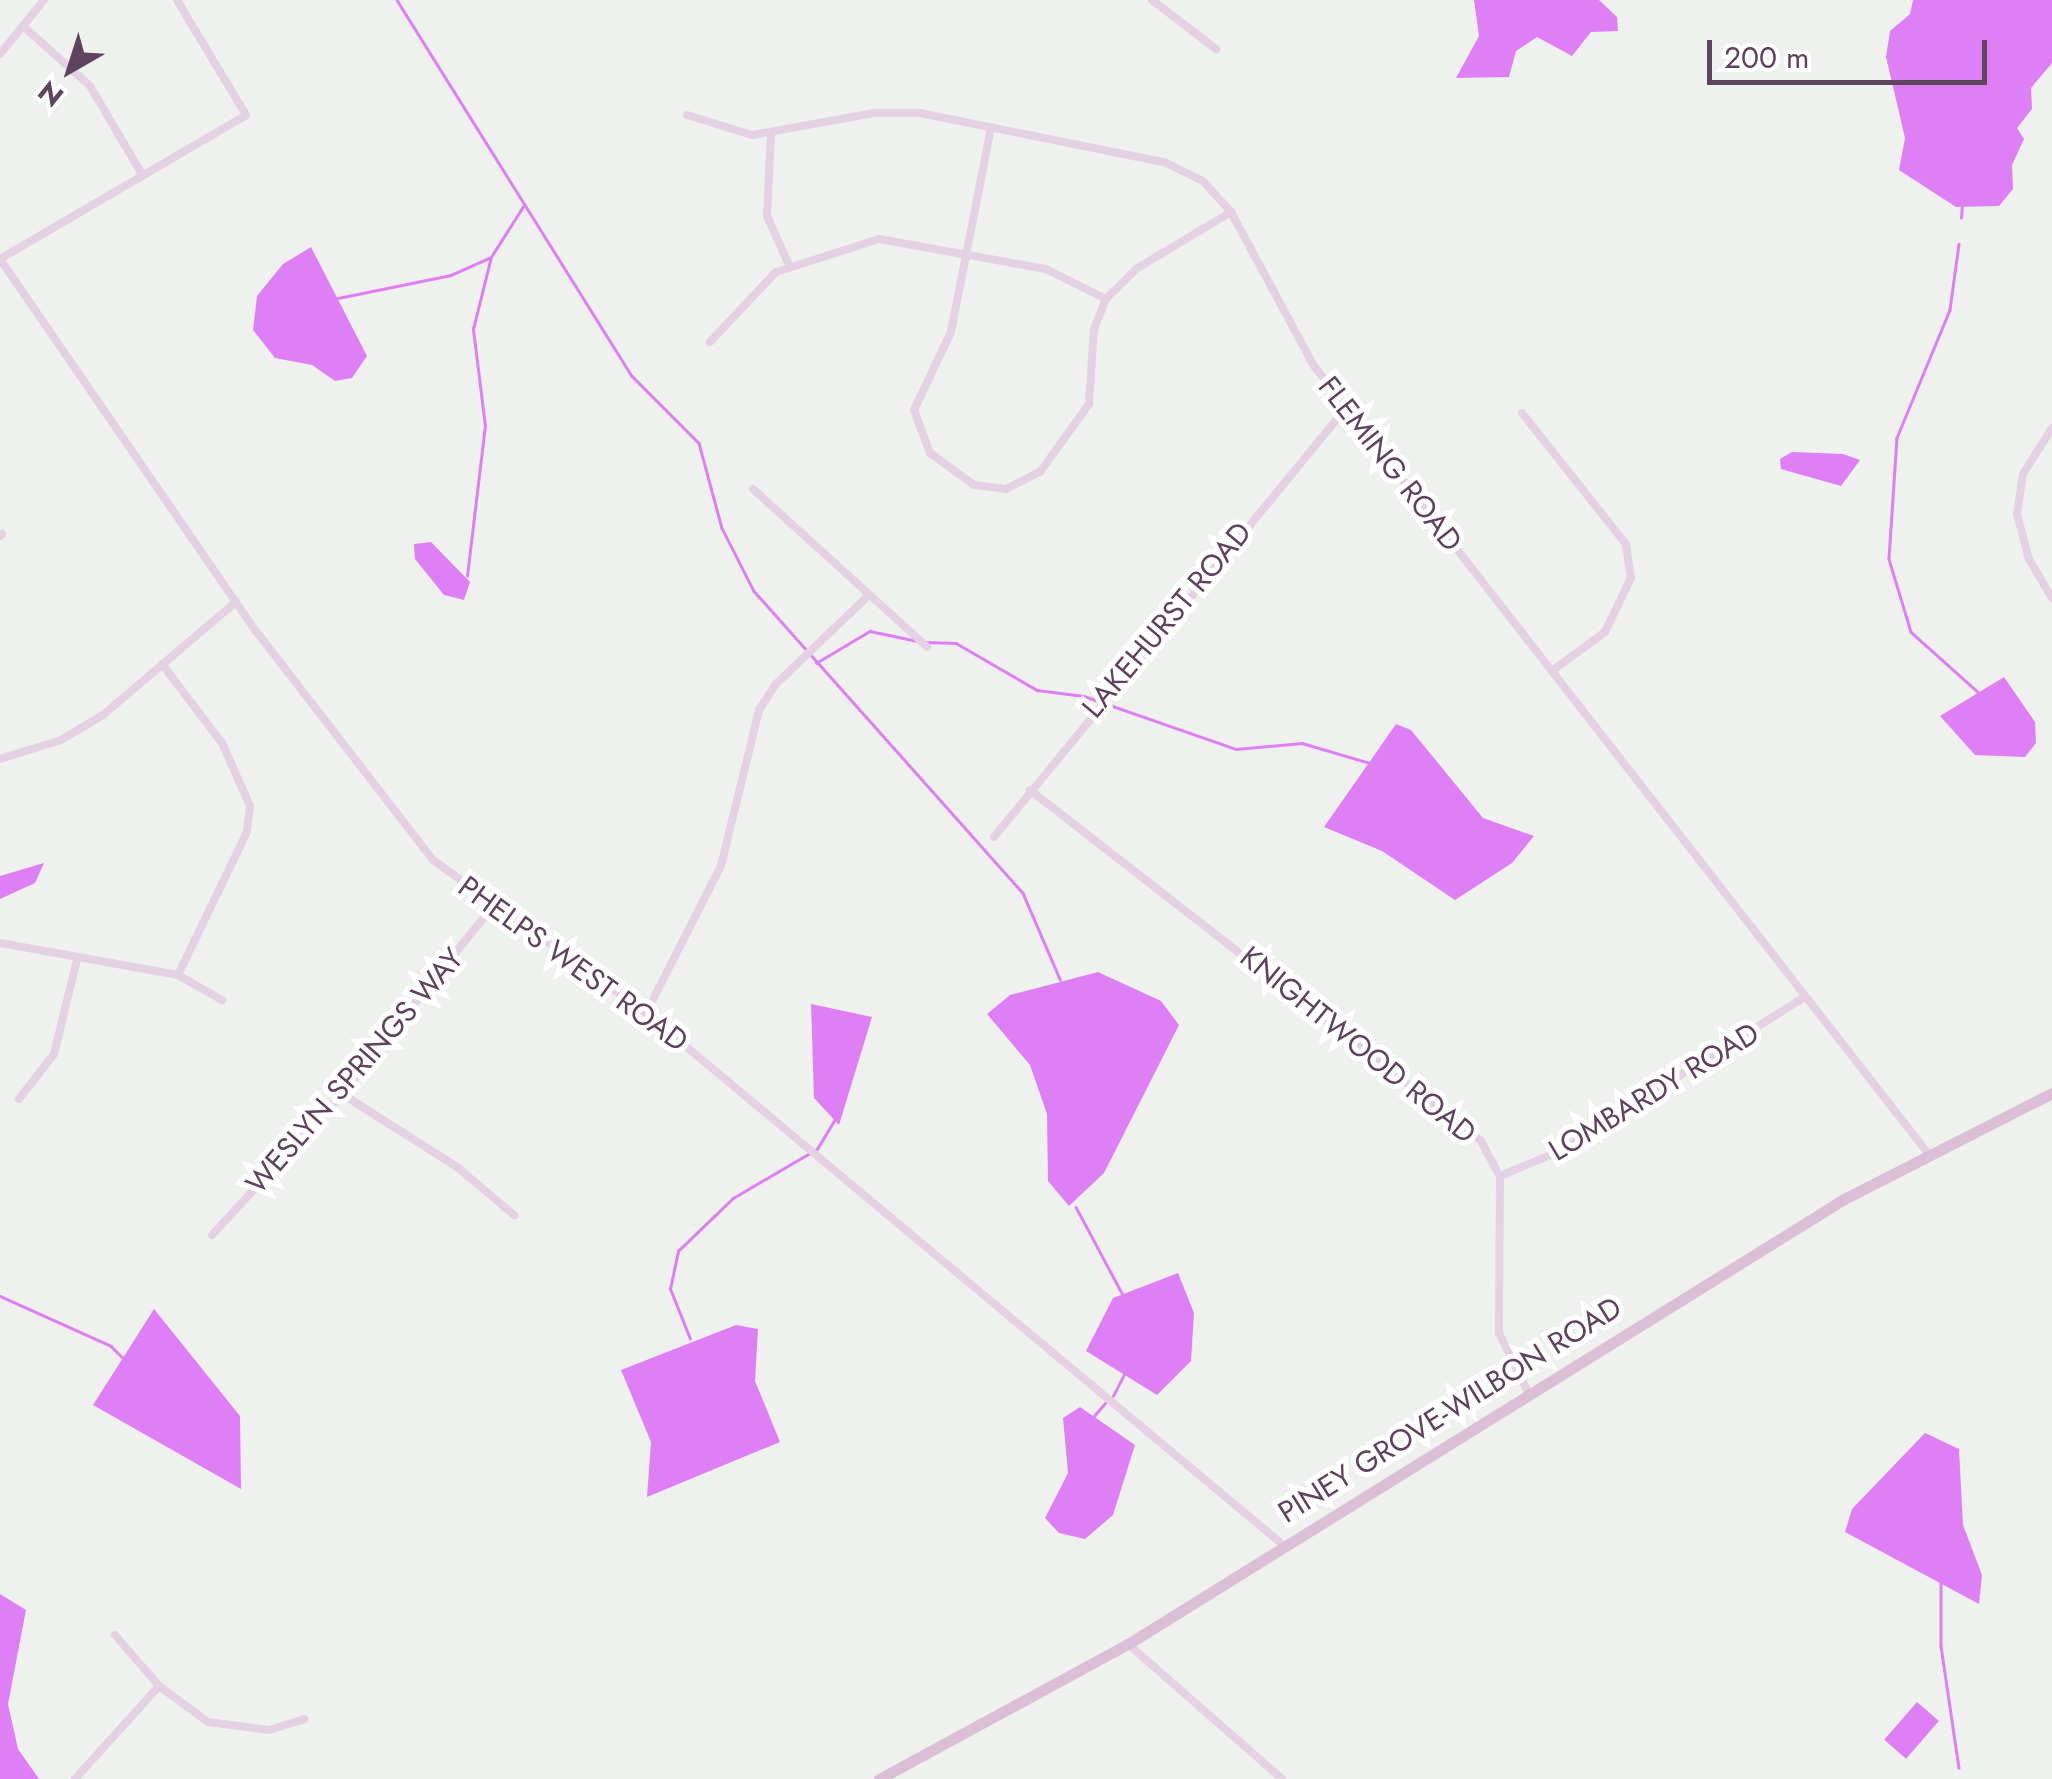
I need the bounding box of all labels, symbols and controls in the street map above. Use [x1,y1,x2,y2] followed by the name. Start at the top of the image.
[20,20,120,120] north arrow
[1712,20,1992,82] scale bar
[1724,36,1809,79] text: 200 m
[29,71,72,117] text: N
[1311,369,1469,559] street label: FLEMING ROAD
[1075,515,1259,725] street label: LAKEHURST ROAD
[451,869,695,1059] street label: PHELPS WEST ROAD
[1233,939,1483,1151] street label: KNIGHTWOOD ROAD
[239,941,471,1201] street label: WESLYN SPRINGS WAY
[1542,1015,1766,1169] street label: LOMBARDY ROAD
[1272,1289,1628,1531] street label: PINEY GROVE-WILBON ROAD

